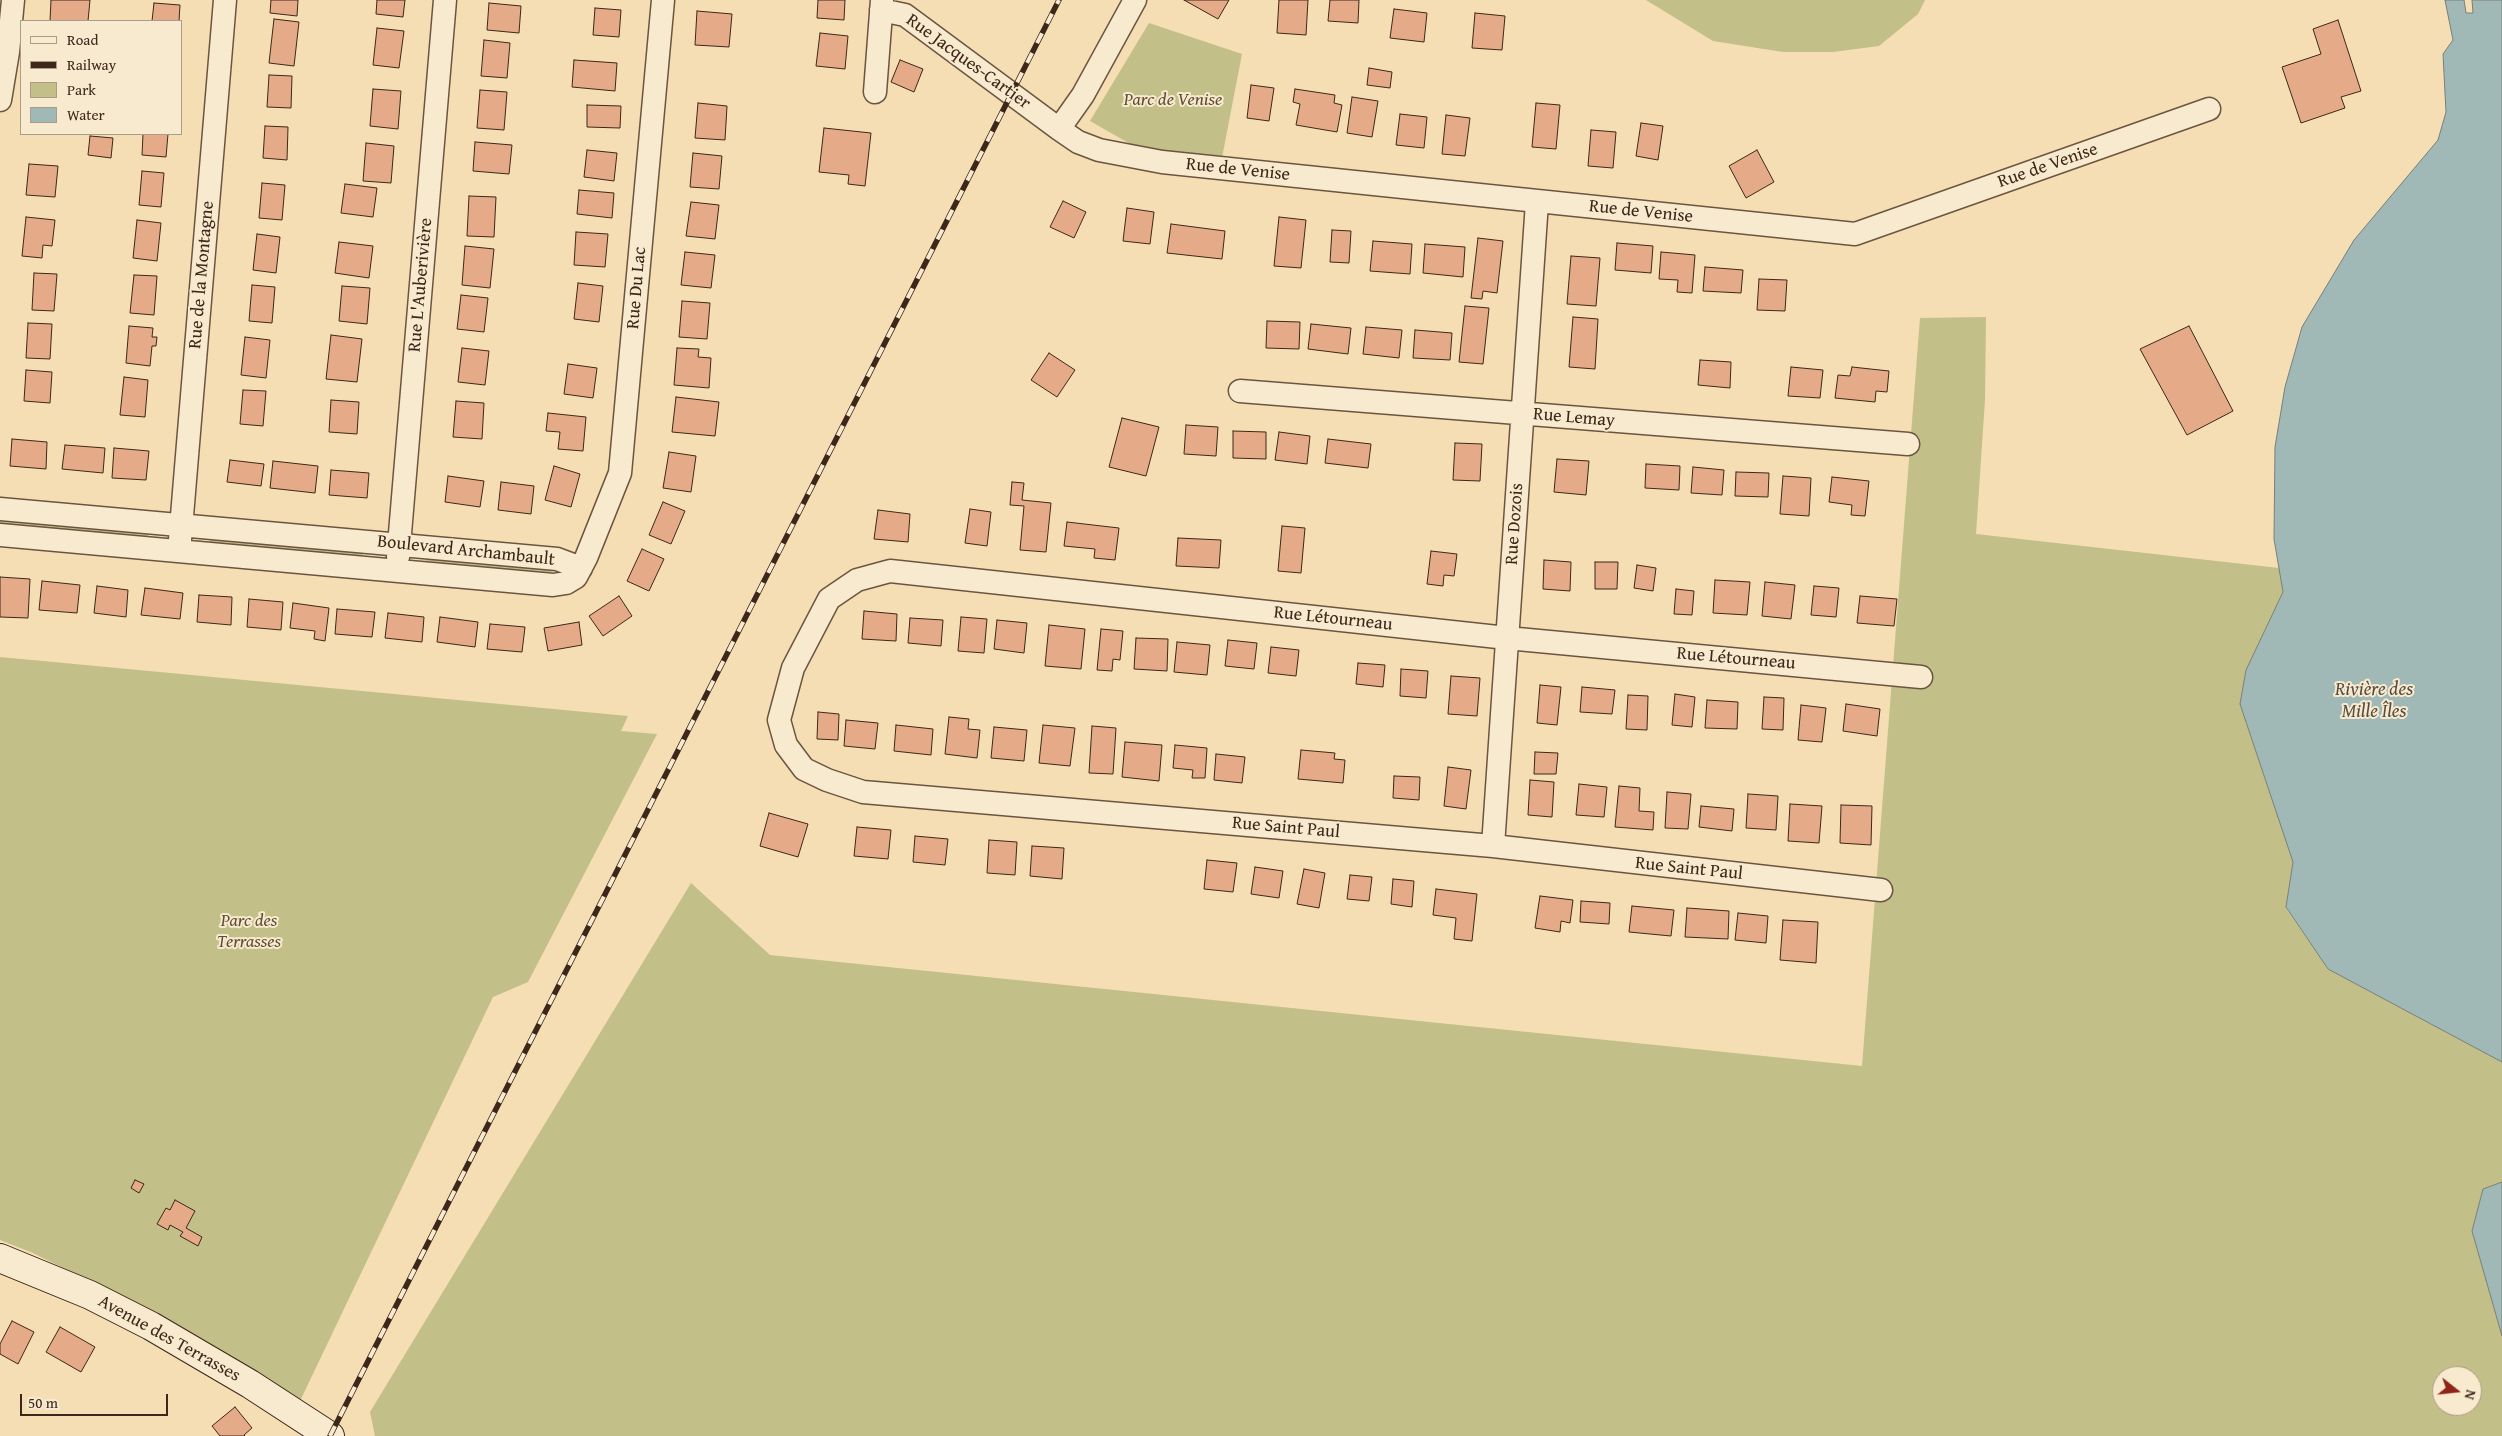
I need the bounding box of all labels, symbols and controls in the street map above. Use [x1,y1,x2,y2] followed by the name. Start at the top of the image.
[902,10,1034,114] street label: Rue Jacques-Cartier
[20,20,182,135] legend
[67,29,98,50] text: Road
[67,54,116,75] text: Railway
[67,79,96,100] text: Park
[1124,89,1222,111] park label: Parc de Venise
[67,104,105,125] text: Water
[1995,139,2101,193] street label: Rue de Venise
[1185,154,1291,186] street label: Rue de Venise
[1588,196,1694,228] street label: Rue de Venise
[185,200,219,350] street label: Rue de la Montagne
[404,217,438,353] street label: Rue L'Auberivière
[623,246,651,330] street label: Rue Du Lac
[1532,404,1616,432] street label: Rue Lemay
[1501,482,1529,566] street label: Rue Dozois
[376,531,556,571] street label: Boulevard Archambault
[1273,602,1393,636] street label: Rue Létourneau
[1676,643,1796,675] street label: Rue Létourneau
[2335,679,2413,723] water label: Rivière des Mille Îles
[1231,813,1341,843] street label: Rue Saint Paul
[1634,853,1744,885] street label: Rue Saint Paul
[217,910,281,952] park label: Parc des Terrasses
[94,1291,244,1387] street label: Avenue des Terrasses
[2432,1366,2482,1416] north arrow
[22,1384,170,1416] scale bar
[2460,1388,2481,1402] text: N
[28,1392,58,1413] text: 50 m

